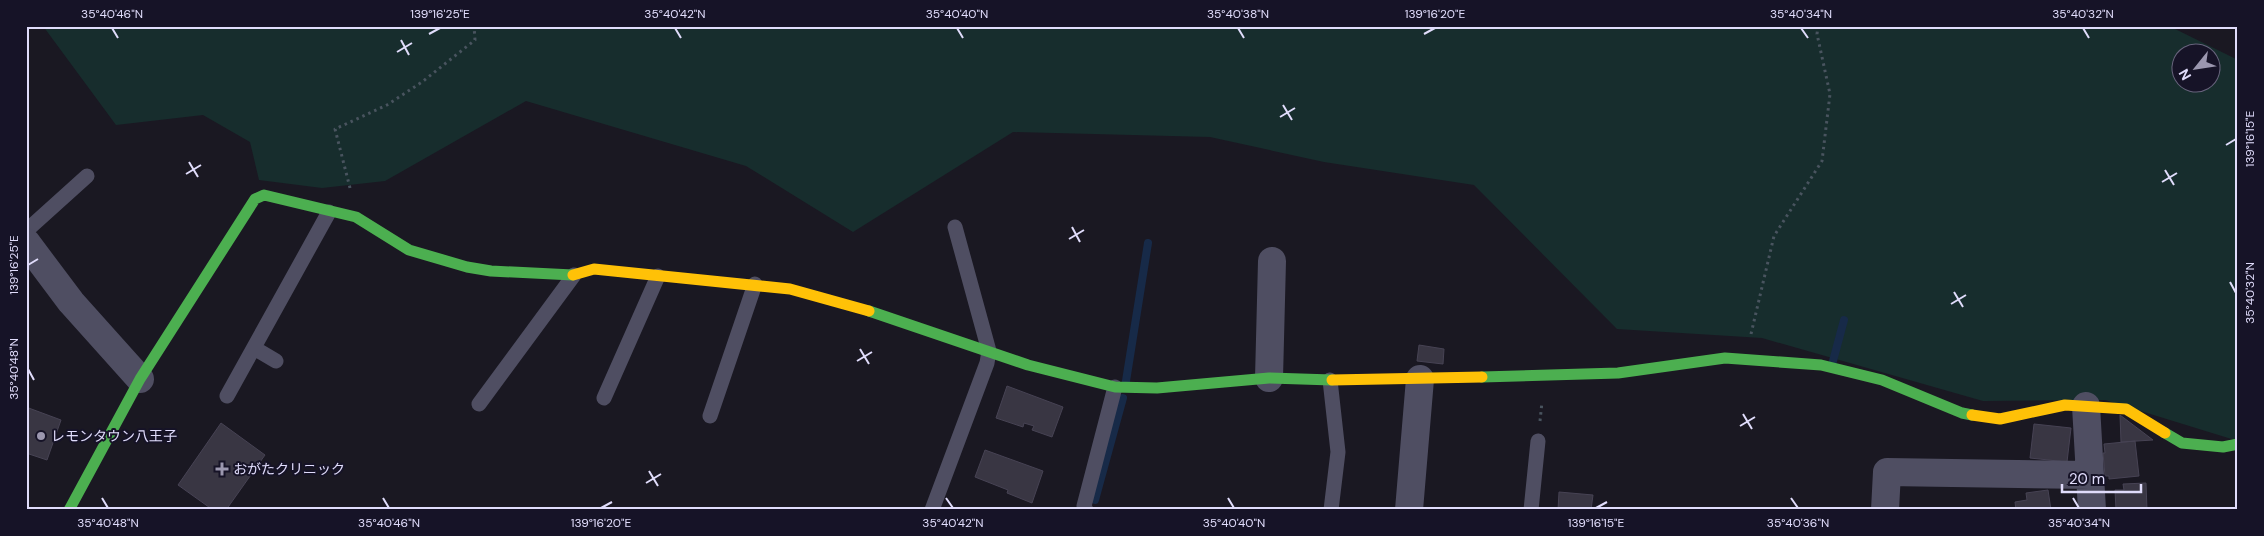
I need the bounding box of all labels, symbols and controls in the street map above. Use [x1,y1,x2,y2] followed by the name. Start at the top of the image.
[81,6,143,22] text: 35°40'46"N
[410,6,470,22] text: 139°16'25"E
[644,6,706,22] text: 35°40'42"N
[926,6,988,22] text: 35°40'40"N
[1207,6,1269,22] text: 35°40'38"N
[1405,6,1466,22] text: 139°16'20"E
[1770,6,1832,22] text: 35°40'34"N
[2052,6,2114,22] text: 35°40'32"N
[2172,42,2222,92] north arrow
[2174,66,2195,83] text: N
[2242,111,2258,167] text: 139°16'15"E
[6,235,22,295] text: 139°16'25"E
[2242,262,2258,324] text: 35°40'32"N
[6,338,22,400] text: 35°40'48"N
[51,427,177,445] place label: レモンタウン八王子
[35,430,47,442] marker: レモンタウン八王子
[233,460,345,478] place label: おがたクリニック
[2062,461,2140,493] scale bar
[215,462,229,476] marker: おがたクリニック
[2069,469,2105,489] text: 20 m
[77,515,139,531] text: 35°40'48"N
[358,515,420,531] text: 35°40'46"N
[571,515,632,531] text: 139°16'20"E
[922,515,984,531] text: 35°40'42"N
[1203,515,1265,531] text: 35°40'40"N
[1568,515,1624,531] text: 139°16'15"E
[1767,515,1829,531] text: 35°40'36"N
[2048,515,2110,531] text: 35°40'34"N

